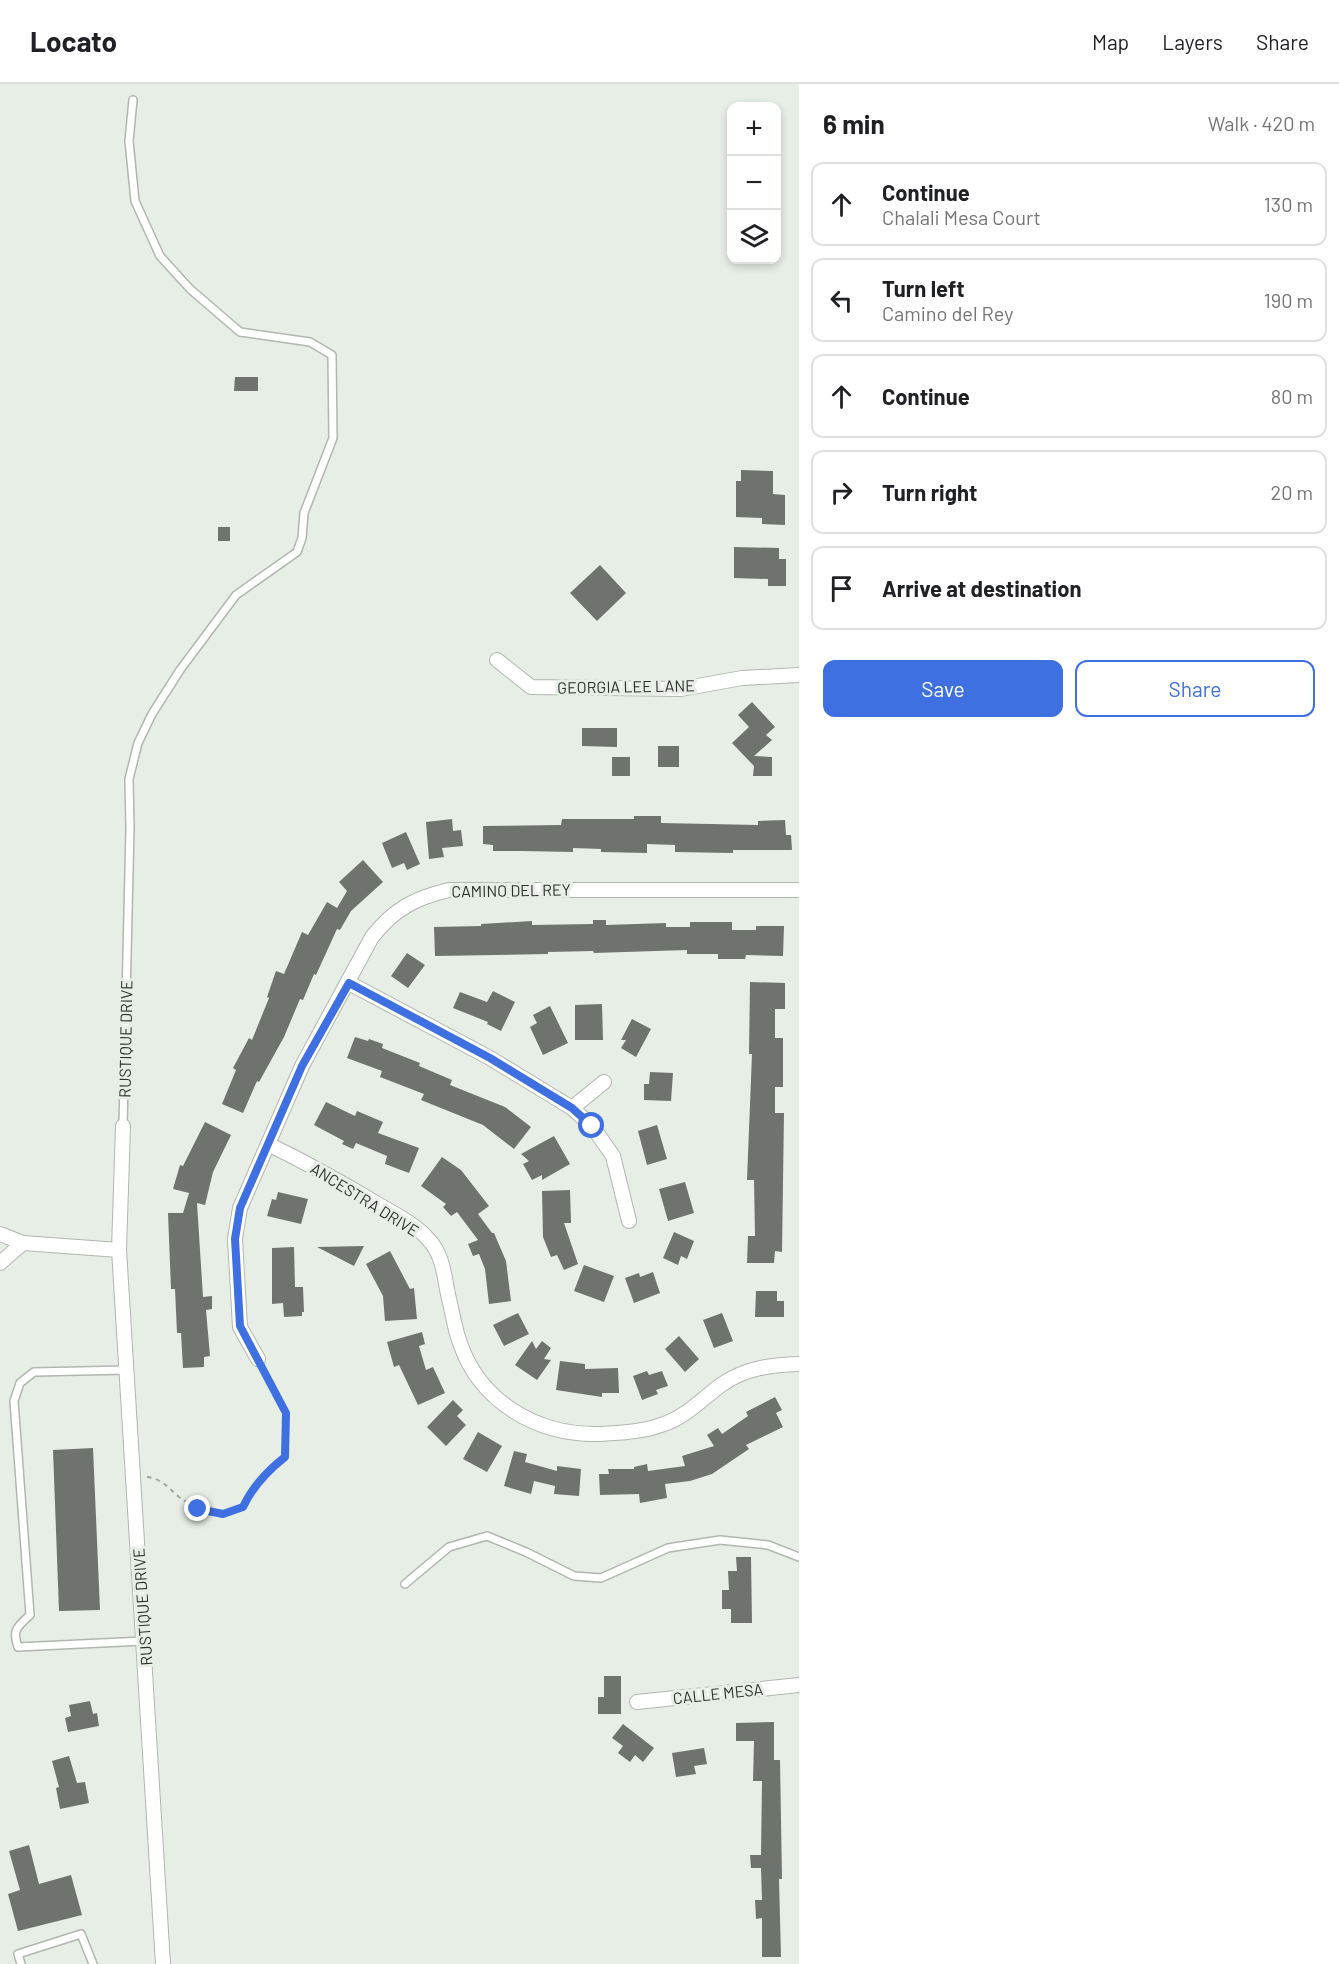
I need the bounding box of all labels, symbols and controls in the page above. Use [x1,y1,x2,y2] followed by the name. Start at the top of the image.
[30,24,117,58] text: Locato
[1092,29,1129,54] text: Map
[1162,29,1223,54] text: Layers
[1256,29,1309,54] text: Share
[727,102,781,264] map controls
[727,102,781,156] button: +
[823,108,885,139] text: 6 min
[1208,111,1315,135] text: Walk · 420 m
[727,156,781,210] button: −
[882,179,970,205] text: Continue
[825,188,858,221] icon: ahead
[1264,192,1313,216] text: 130 m
[882,205,1041,229] text: Chalali Mesa Court
[727,210,781,264] button: layers
[882,275,965,301] text: Turn left
[825,284,858,317] icon: left
[1264,288,1313,312] text: 190 m
[882,301,1013,325] text: Camino del Rey
[825,380,858,413] icon: ahead
[882,383,970,409] text: Continue
[1271,384,1313,408] text: 80 m
[825,476,858,509] icon: right
[882,479,977,505] text: Turn right
[1270,480,1313,504] text: 20 m
[825,572,858,605] icon: arrive
[882,575,1081,601] text: Arrive at destination
[823,660,1063,717] button: Save
[1075,660,1315,717] button: Share
[557,675,695,697] street label: GEORGIA LEE LANE
[451,879,571,901] street label: CAMINO DEL REY
[114,980,136,1098] street label: RUSTIQUE DRIVE
[578,1112,604,1138] route start
[307,1158,423,1240] street label: ANCESTRA DRIVE
[184,1495,210,1521] route end
[128,1548,156,1666] street label: RUSTIQUE DRIVE
[672,1679,764,1707] street label: CALLE MESA

